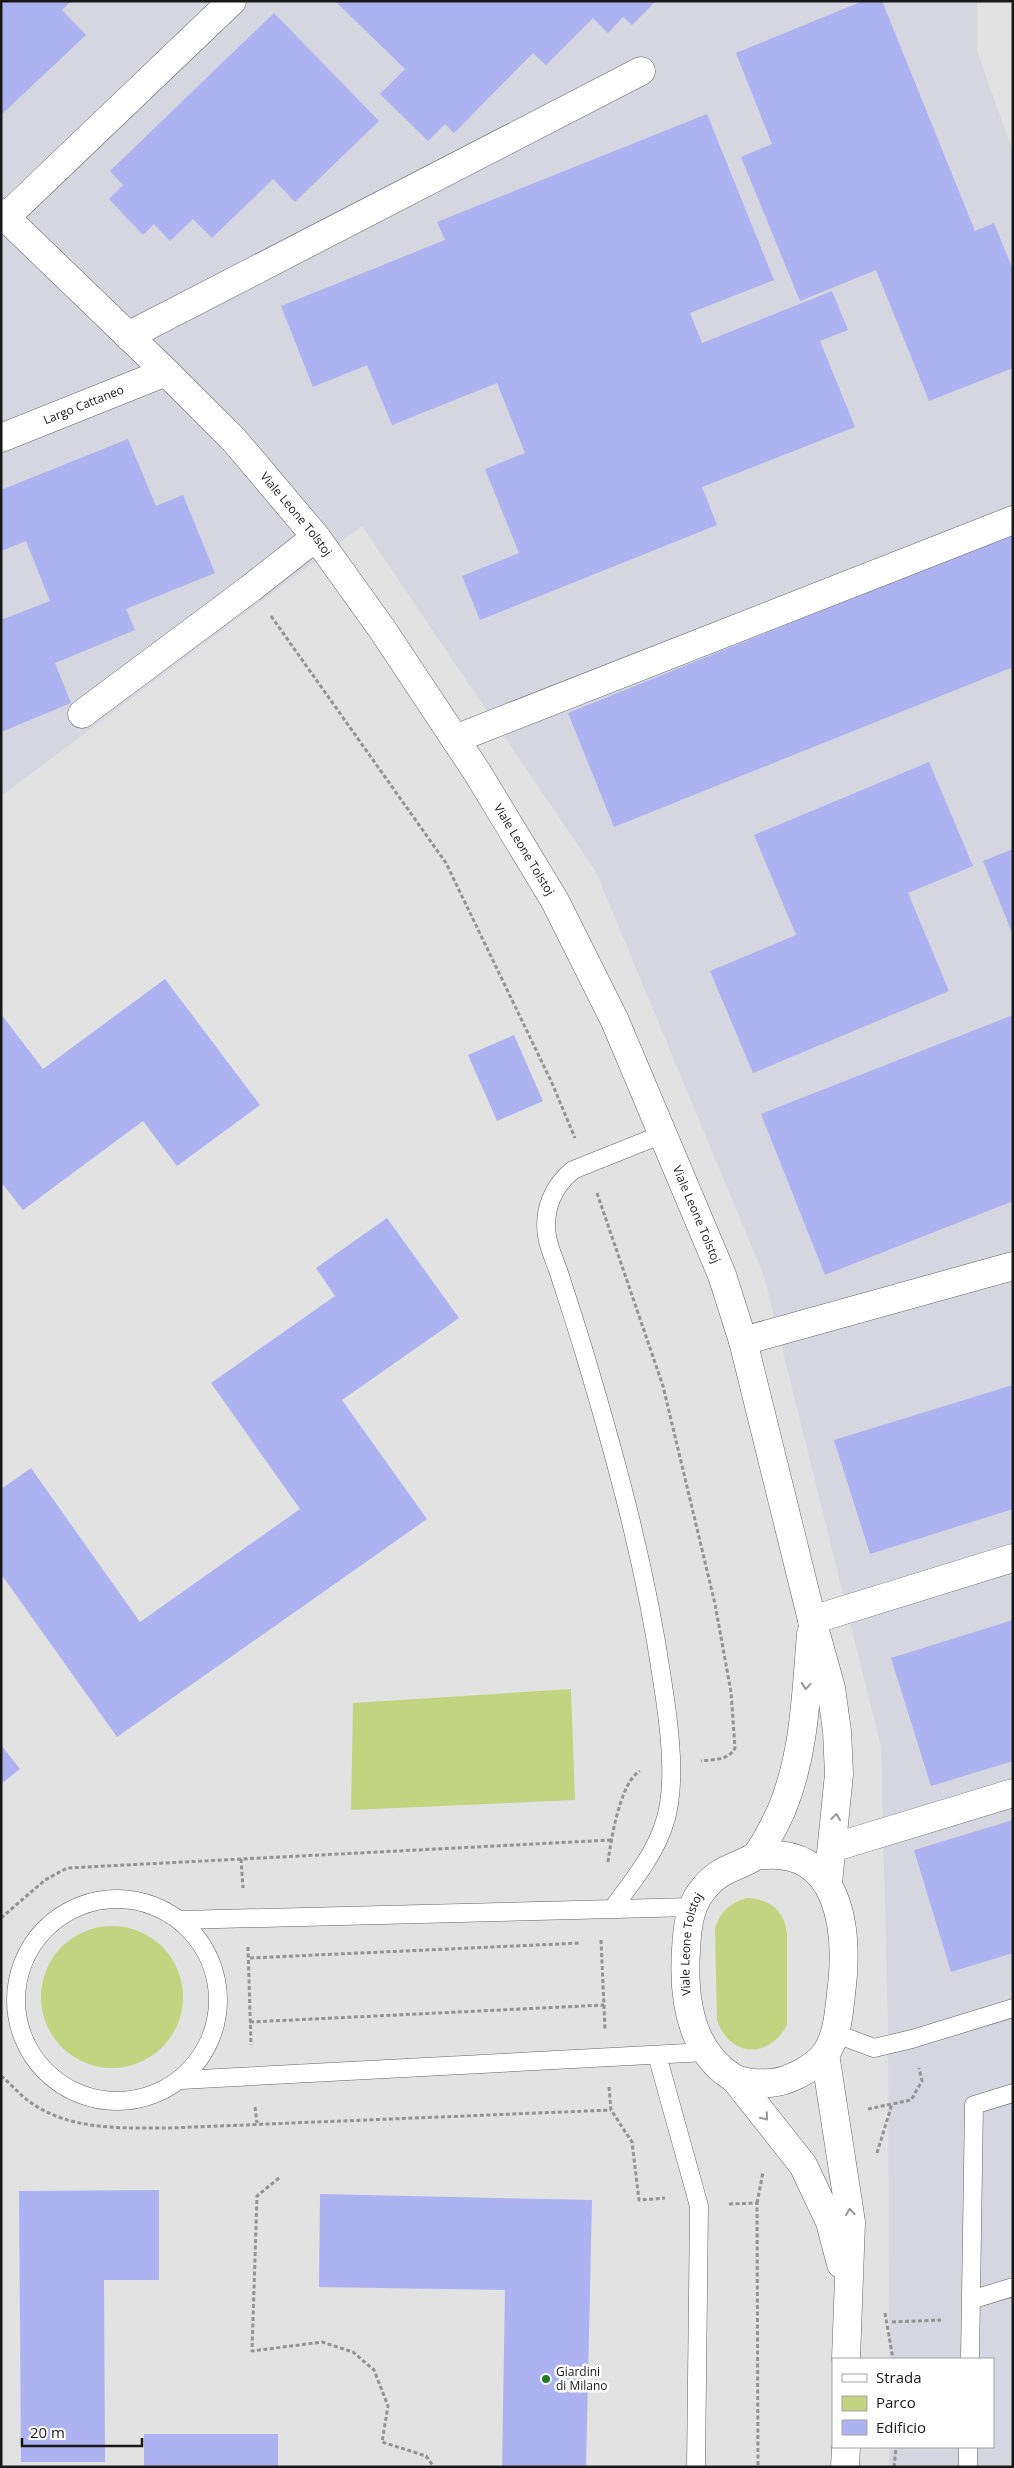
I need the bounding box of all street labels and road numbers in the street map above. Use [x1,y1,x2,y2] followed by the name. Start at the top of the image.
[41,381,126,428] street label: Largo Cattaneo
[257,468,336,559] street label: Viale Leone Tolstoj
[490,800,559,898] street label: Viale Leone Tolstoj
[669,1163,725,1266] street label: Viale Leone Tolstoj
[676,1889,706,1997] street label: Viale Leone Tolstoj

